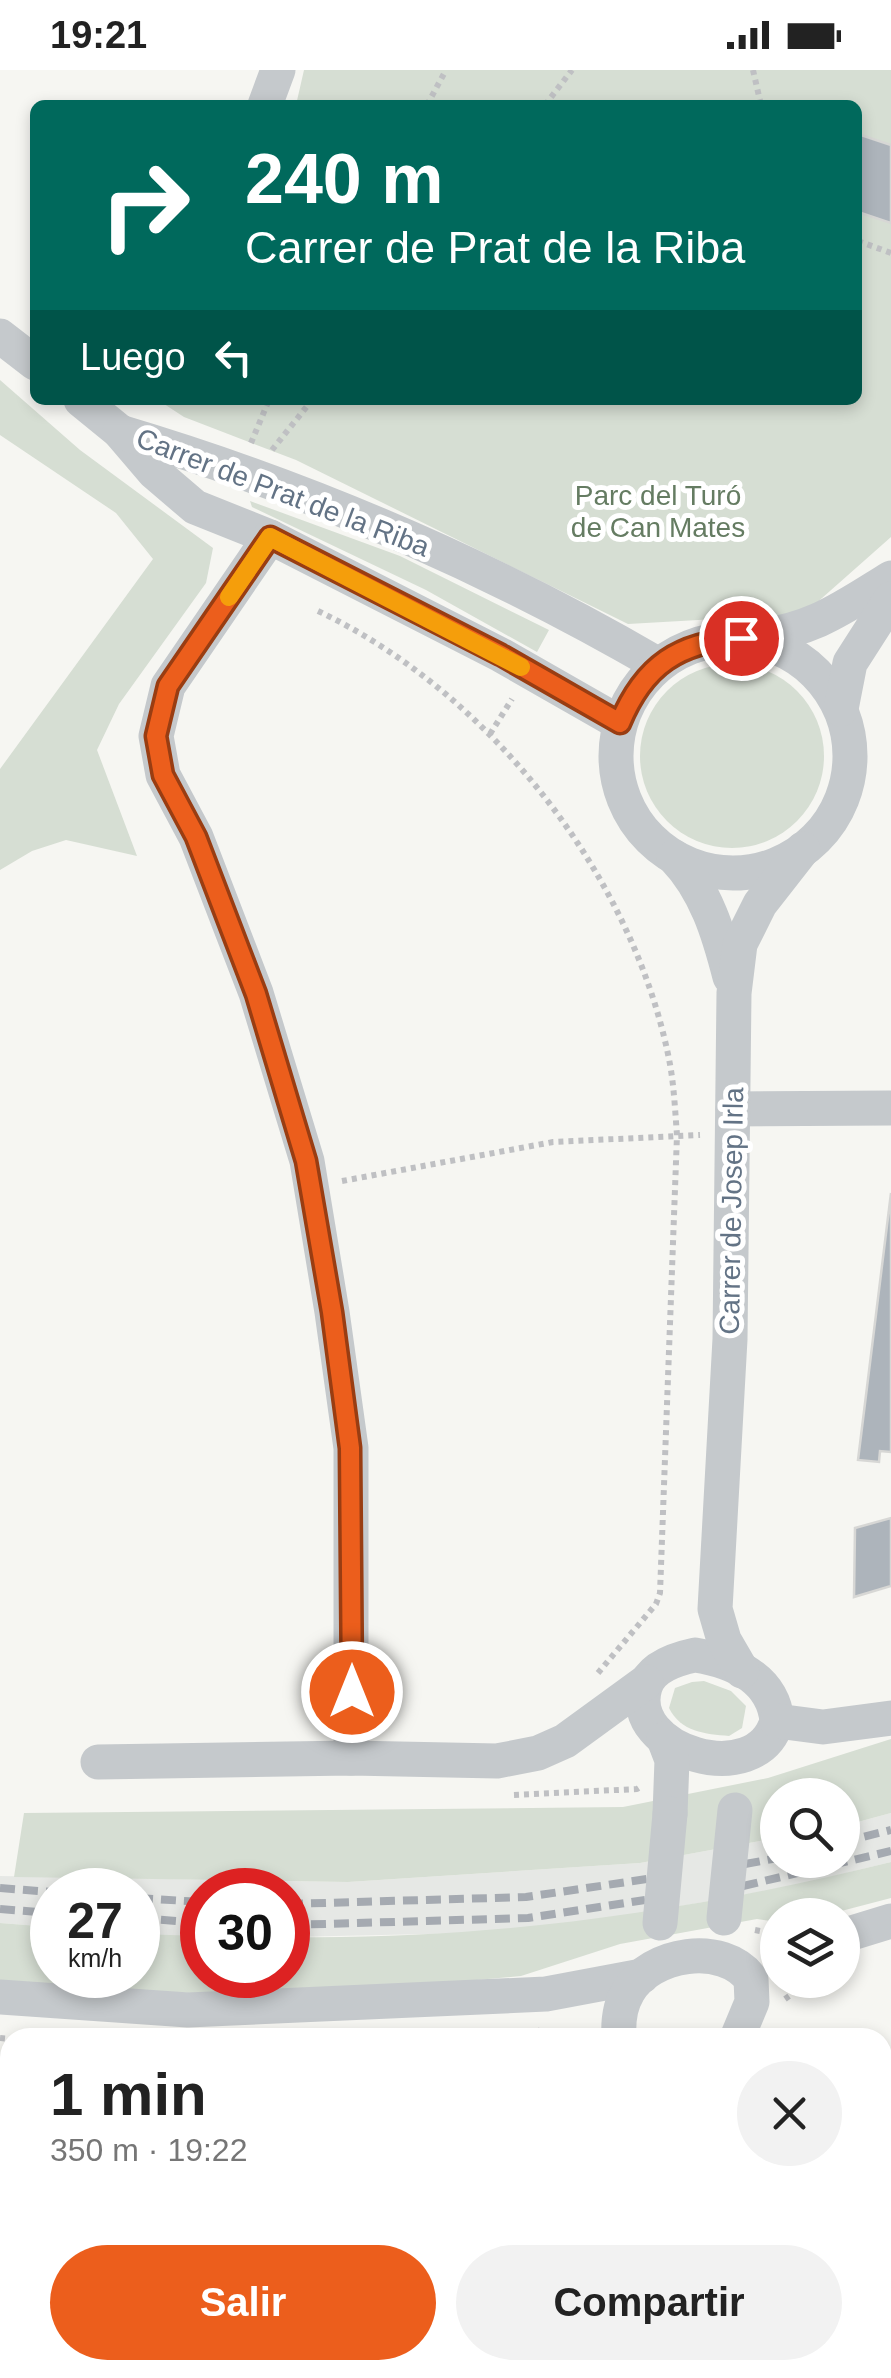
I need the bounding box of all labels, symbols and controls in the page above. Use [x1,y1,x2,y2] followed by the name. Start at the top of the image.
[50,14,147,56] text: 19:21
[80,140,210,270] icon: right
[245,140,443,218] text: 240 m
[245,222,745,273] text: Carrer de Prat de la Riba
[206,330,261,385] icon: left
[80,336,186,378] text: Luego
[132,422,434,563] street label: Carrer de Prat de la Riba
[571,480,745,543] park label: Parc del Turó de Can Mates
[699,596,784,681] pin
[714,611,769,666] icon: arrive
[714,1087,749,1335] street label: Carrer de Josep Irla
[300,1640,404,1744] position arrow
[760,1778,860,1998] map controls
[760,1778,860,1878] button: search
[180,1868,310,1998] speed limit sign: 30
[67,1893,123,1949] text: 27
[760,1898,860,1998] button: layers
[68,1944,122,1972] text: km/h
[50,2061,207,2128] text: 1 min
[737,2061,842,2166] button: close
[50,2132,247,2168] text: 350 m · 19:22
[50,2245,436,2360] button: Salir
[456,2245,842,2360] button: Compartir

